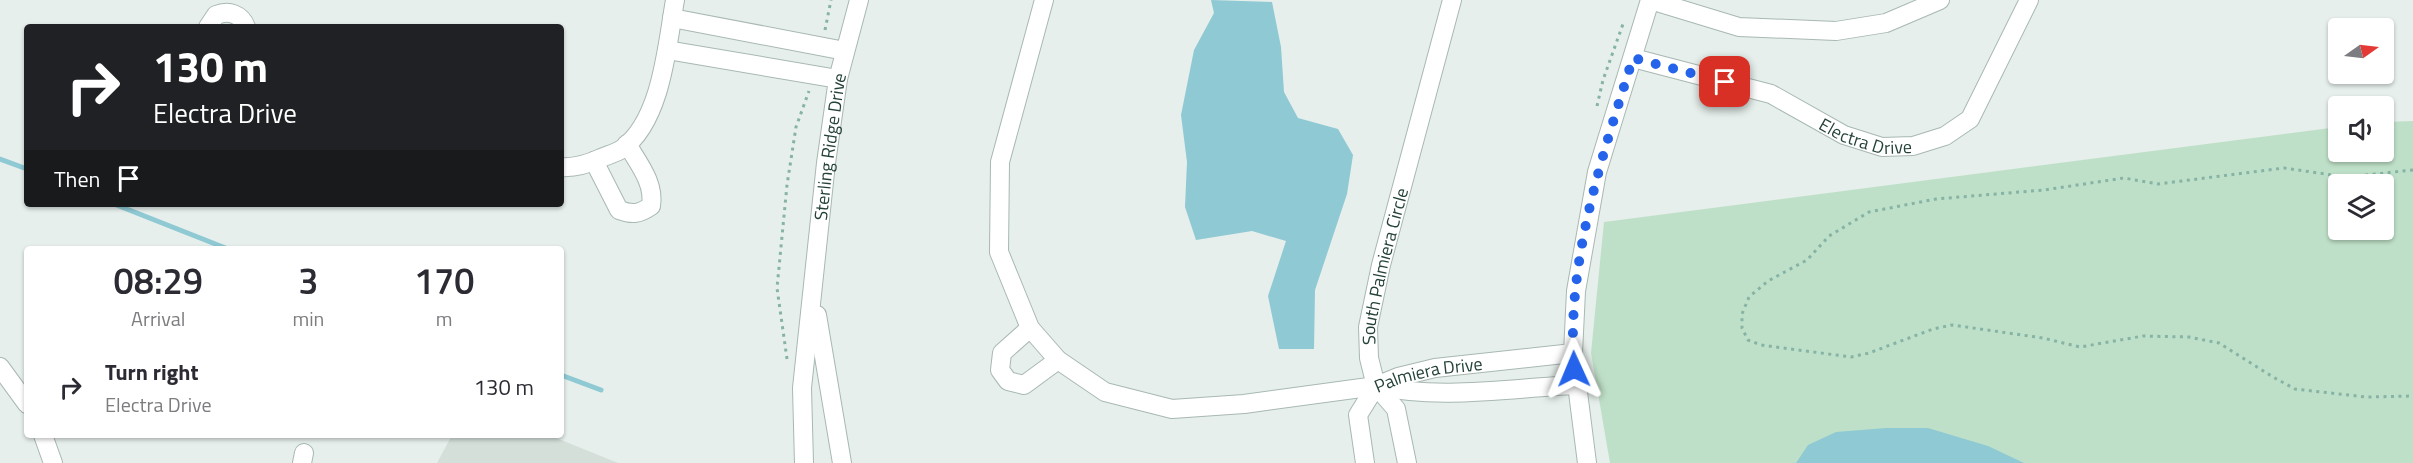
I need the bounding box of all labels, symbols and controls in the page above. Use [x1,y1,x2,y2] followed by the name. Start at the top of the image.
[2328,18,2394,84] north arrow
[2328,18,2394,240] map controls
[153,34,268,98] text: 130 m
[54,48,132,126] icon: right
[1699,56,1750,107] pin
[1708,65,1741,98] icon: arrive
[806,70,853,222] street label: Sterling Ridge Drive
[153,92,297,133] text: Electra Drive
[2328,96,2394,162] button: sound
[1814,110,1912,160] street label: Electra Drive
[54,162,100,196] text: Then
[112,162,145,195] icon: arrive
[2328,174,2394,240] button: layers
[1354,185,1415,345] street label: South Palmiera Circle
[114,253,203,308] text: 08:29
[298,253,318,308] text: 3
[414,253,474,308] text: 170
[131,303,185,334] text: Arrival
[292,303,324,334] text: min
[436,303,452,334] text: m
[1542,337,1606,401] position arrow
[1370,349,1484,399] street label: Palmiera Drive
[105,355,199,389] text: Turn right
[474,370,534,404] text: 130 m
[54,371,87,404] icon: right
[105,389,212,420] text: Electra Drive

